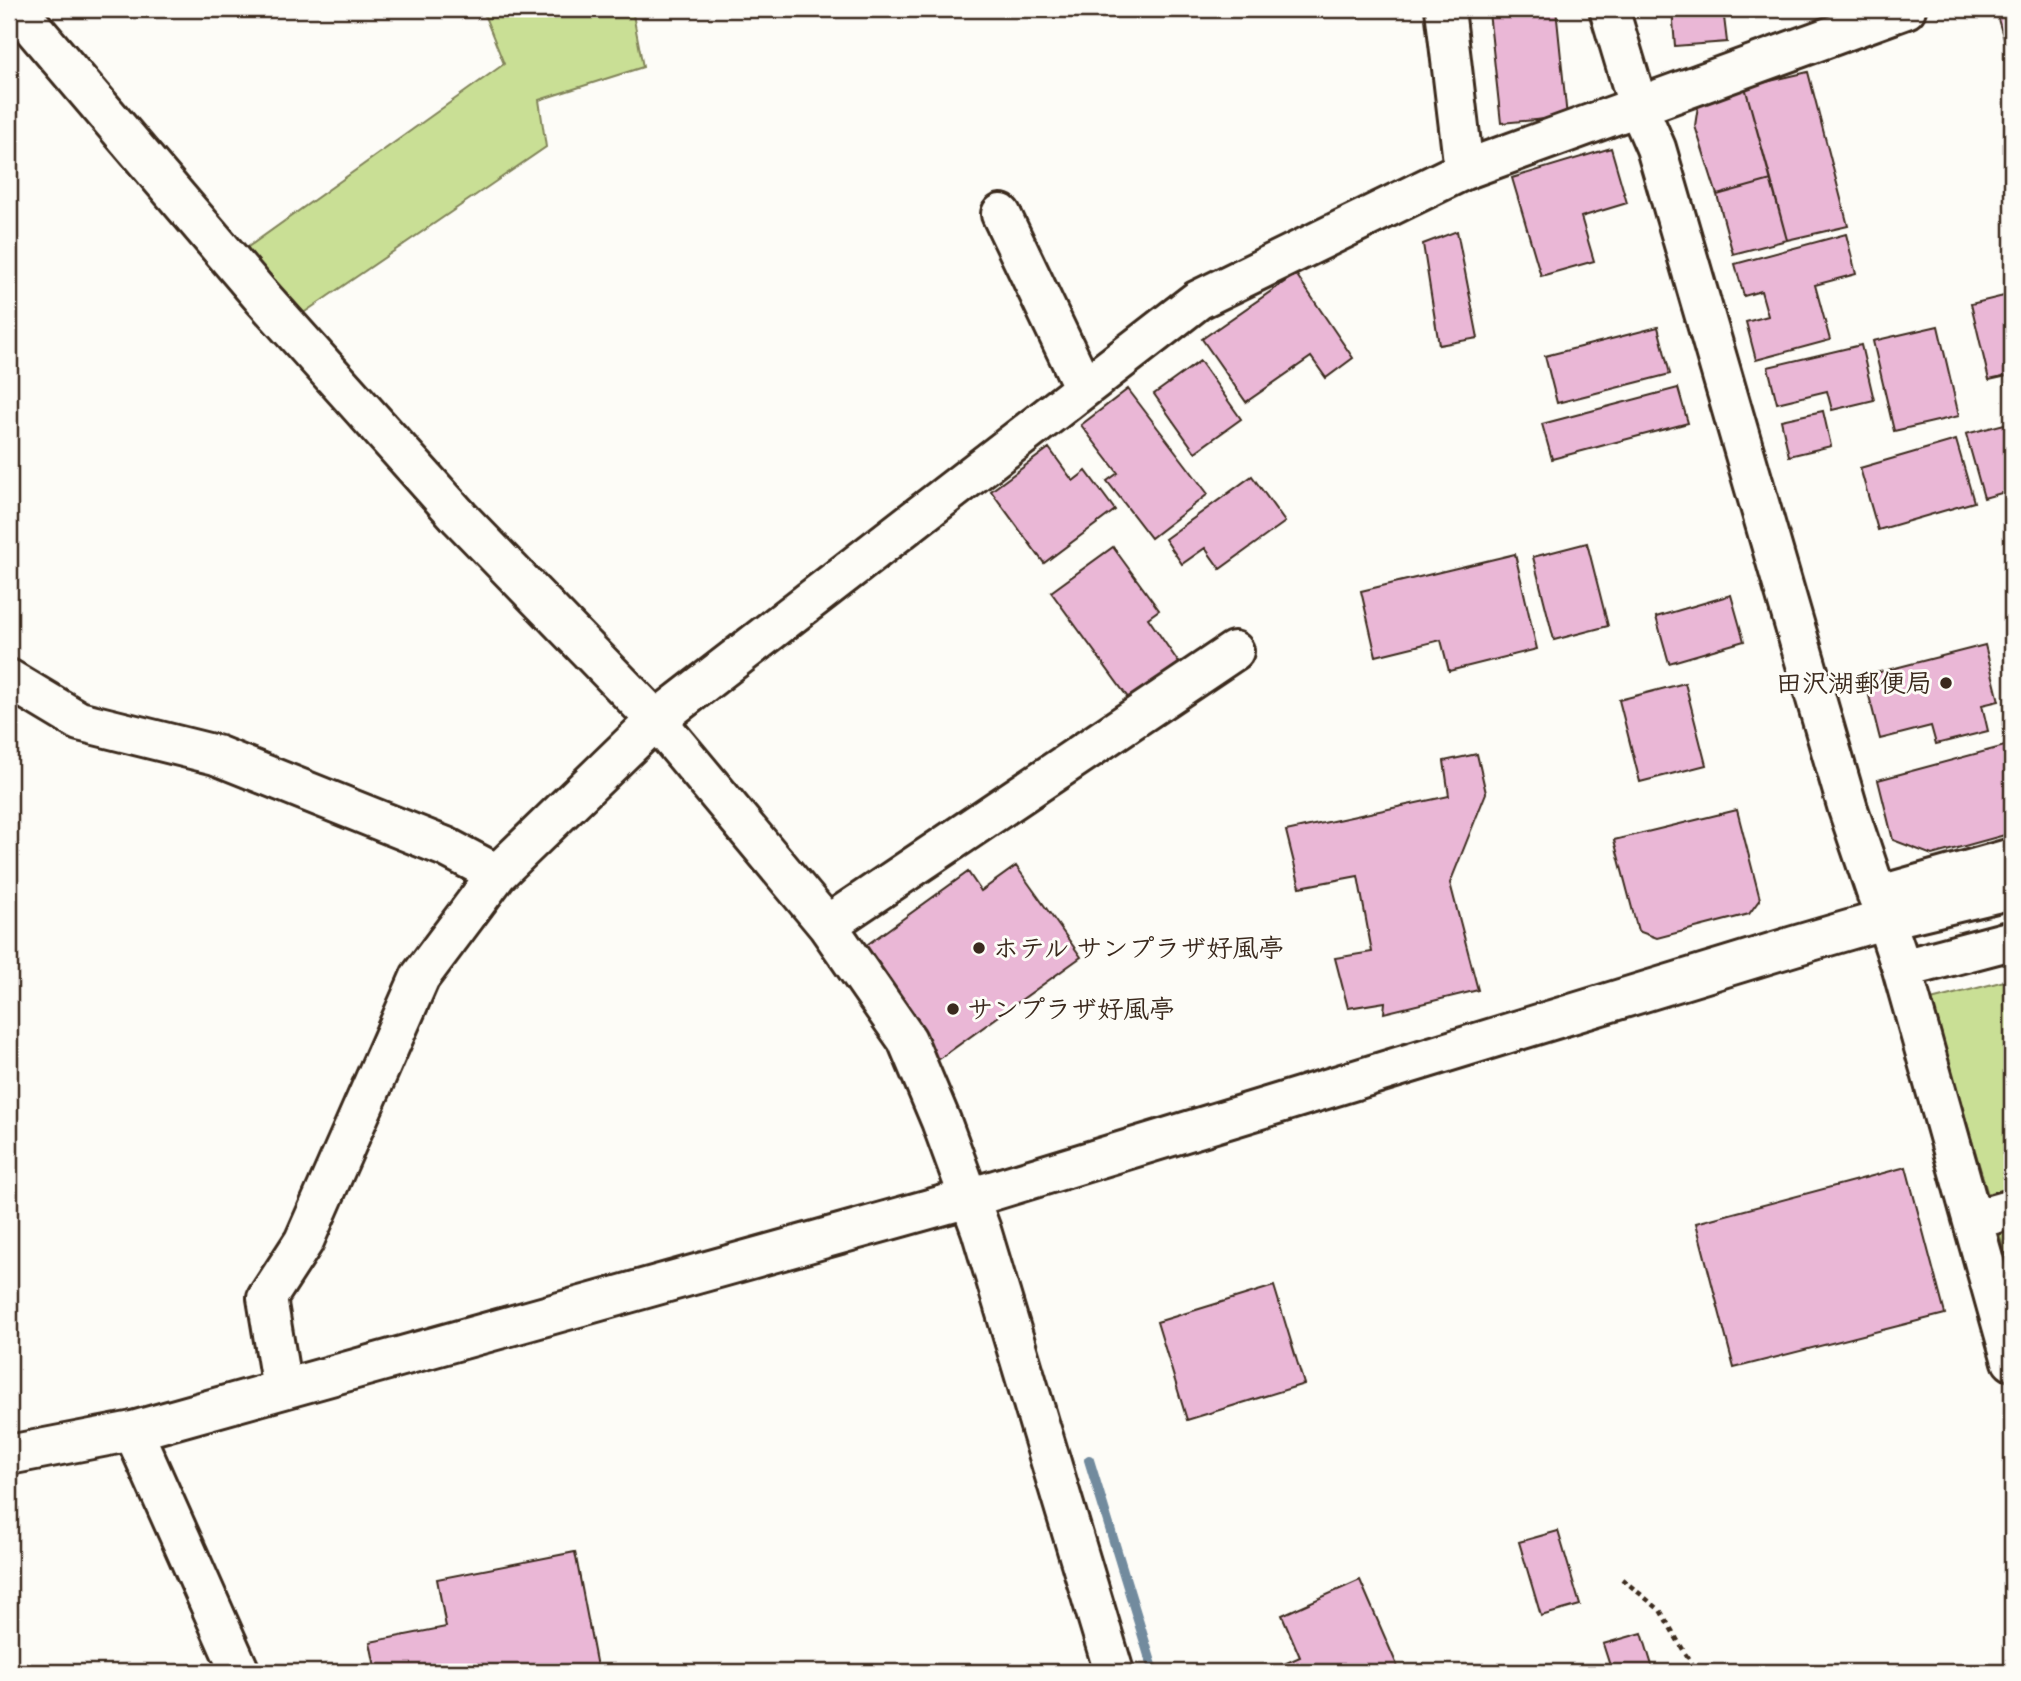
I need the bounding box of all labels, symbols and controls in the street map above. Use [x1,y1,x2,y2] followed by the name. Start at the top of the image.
[1776,660,1932,706] place label: 田沢湖郵便局
[1938,675,1954,691] marker: 田沢湖郵便局
[993,925,1284,971] place label: ホテル サンプラザ好風亭
[971,940,987,956] marker: ホテル サンプラザ好風亭
[967,986,1175,1032] place label: サンプラザ好風亭
[945,1001,961,1017] marker: サンプラザ好風亭

